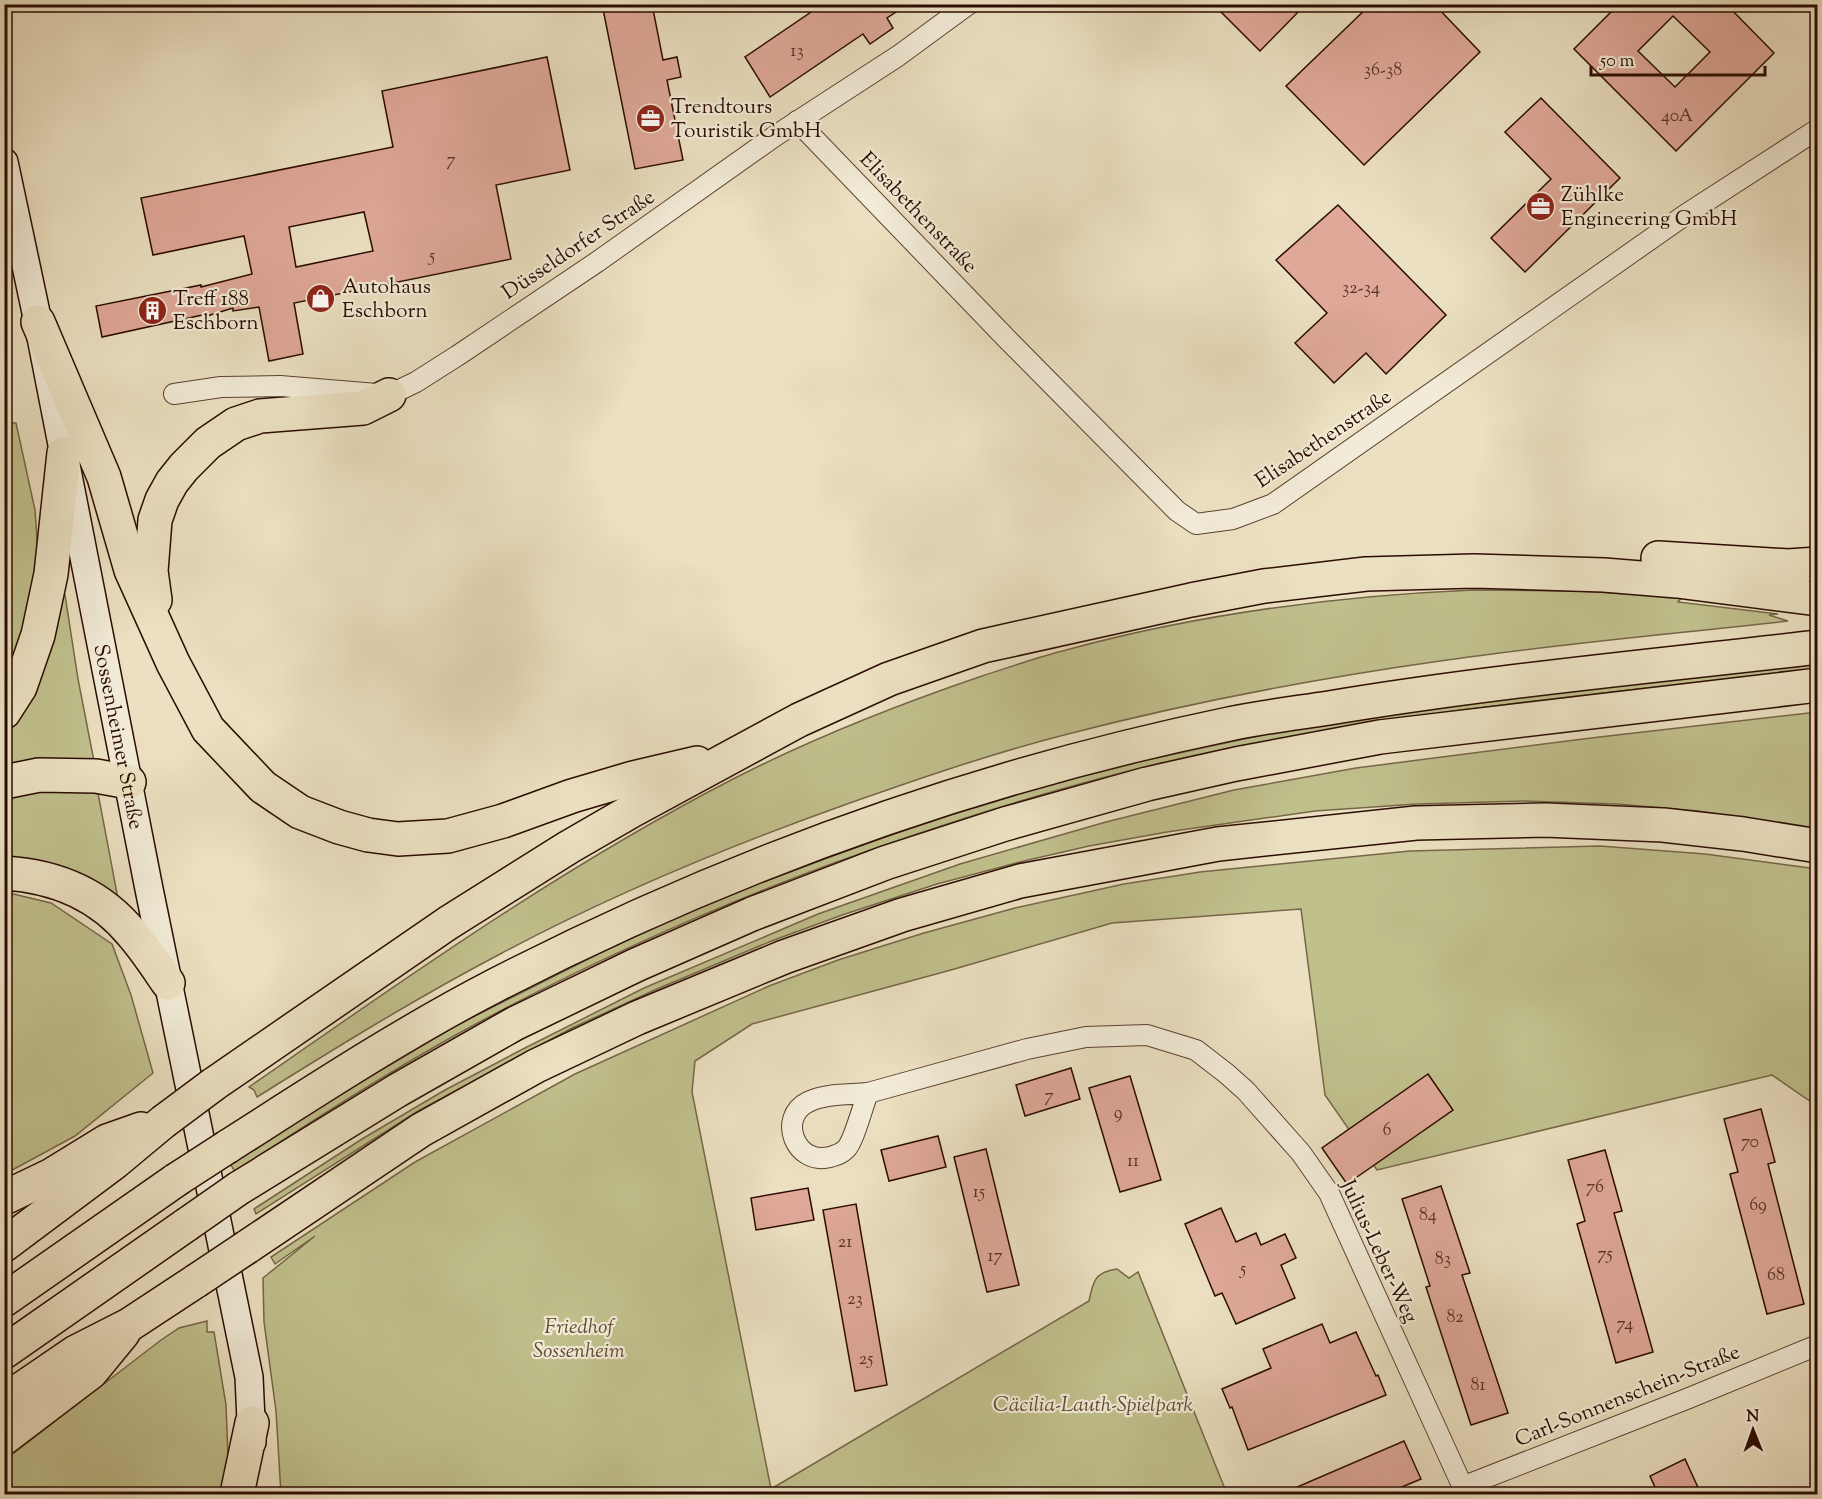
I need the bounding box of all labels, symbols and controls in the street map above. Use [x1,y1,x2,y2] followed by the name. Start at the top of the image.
[790,39,804,65] house number: 13
[1591,39,1765,77] scale bar
[1599,49,1635,75] text: 50 m
[1364,58,1402,84] house number: 36-38
[671,93,821,147] place label: Trendtours Touristik GmbH
[634,102,666,134] office icon: Trendtours Touristik GmbH
[1661,104,1693,130] house number: 40A
[852,146,983,281] street label: Elisabethenstraße
[446,148,456,174] house number: 7
[1561,181,1737,235] place label: Zühlke Engineering GmbH
[497,183,662,308] street label: Düsseldorfer Straße
[1524,190,1556,222] office icon: Zühlke Engineering GmbH
[428,244,435,270] house number: 5
[342,273,431,327] place label: Autohaus Eschborn
[1342,276,1380,302] house number: 32-34
[305,282,337,314] shop icon: Autohaus Eschborn
[173,285,259,339] place label: Treff 188 Eschborn
[136,294,168,326] building icon: Treff 188 Eschborn
[1250,383,1398,496] street label: Elisabethenstraße
[84,642,150,832] street label: Sossenheimer Straße
[1044,1084,1054,1110] house number: 7
[1114,1101,1123,1127] house number: 9
[1383,1118,1392,1144] house number: 6
[1741,1130,1759,1156] house number: 70
[1127,1149,1139,1175] house number: 11
[1331,1174,1424,1328] street label: Julius-Leber-Weg
[1586,1175,1604,1201] house number: 76
[973,1180,985,1206] house number: 15
[1749,1193,1767,1219] house number: 69
[1419,1203,1437,1229] house number: 84
[838,1230,852,1256] house number: 21
[1597,1242,1613,1268] house number: 75
[987,1244,1003,1270] house number: 17
[1435,1247,1451,1273] house number: 83
[1239,1257,1246,1283] house number: 5
[1767,1263,1785,1289] house number: 68
[847,1287,863,1313] house number: 23
[1446,1305,1464,1331] house number: 82
[1617,1312,1633,1338] house number: 74
[533,1313,625,1367] park label: Friedhof Sossenheim
[1511,1338,1745,1456] street label: Carl-Sonnenschein-Straße
[859,1347,873,1373] house number: 25
[1470,1373,1486,1399] house number: 81
[993,1391,1193,1421] park label: Cäcilia-Lauth-Spielpark
[1723,1400,1783,1460] north arrow
[1746,1406,1760,1429] text: N

